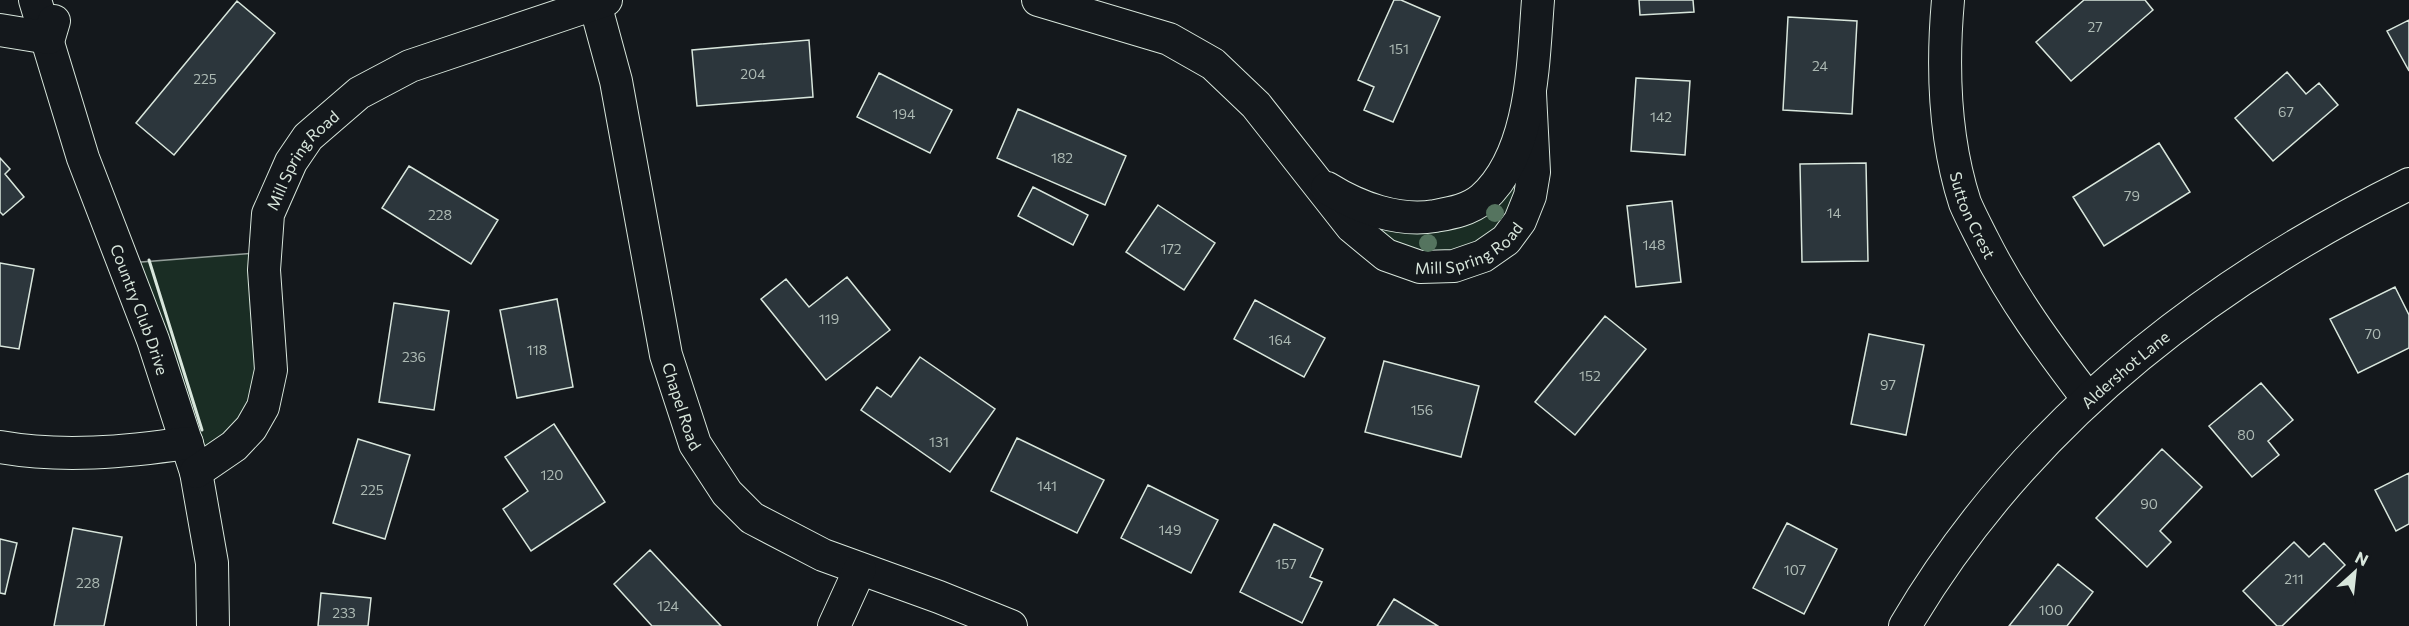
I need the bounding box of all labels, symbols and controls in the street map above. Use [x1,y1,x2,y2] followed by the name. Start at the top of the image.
[2087,18,2103,35] house number: 27
[1389,40,1409,57] house number: 151
[1812,57,1829,74] house number: 24
[740,65,766,82] house number: 204
[193,70,217,87] house number: 225
[2278,103,2294,120] house number: 67
[893,105,916,122] house number: 194
[262,106,342,213] street label: Mill Spring Road
[1650,108,1672,125] house number: 142
[1051,149,1073,166] house number: 182
[1947,170,2000,262] street label: Sutton Crest
[2124,187,2140,204] house number: 79
[1827,204,1842,221] house number: 14
[428,206,452,223] house number: 228
[1414,218,1526,277] street label: Mill Spring Road
[1643,236,1665,253] house number: 148
[1160,240,1182,257] house number: 172
[107,241,173,377] street label: Country Club Drive
[819,310,839,327] house number: 119
[2365,325,2381,342] house number: 70
[2077,326,2173,412] street label: Aldershot Lane
[1269,331,1292,348] house number: 164
[527,341,547,358] house number: 118
[402,348,426,365] house number: 236
[659,360,706,454] street label: Chapel Road
[1579,367,1601,384] house number: 152
[1880,376,1896,393] house number: 97
[1411,401,1433,418] house number: 156
[2237,426,2255,443] house number: 80
[929,433,949,450] house number: 131
[541,466,563,483] house number: 120
[1037,477,1057,494] house number: 141
[360,481,384,498] house number: 225
[2140,495,2158,512] house number: 90
[1159,521,1181,538] house number: 149
[2325,542,2385,602] north arrow
[2352,547,2372,569] text: N
[1275,555,1297,572] house number: 157
[1784,561,1806,578] house number: 107
[2284,570,2304,587] house number: 211
[76,574,100,591] house number: 228
[657,597,680,614] house number: 124
[2039,601,2063,618] house number: 100
[332,604,356,621] house number: 233

